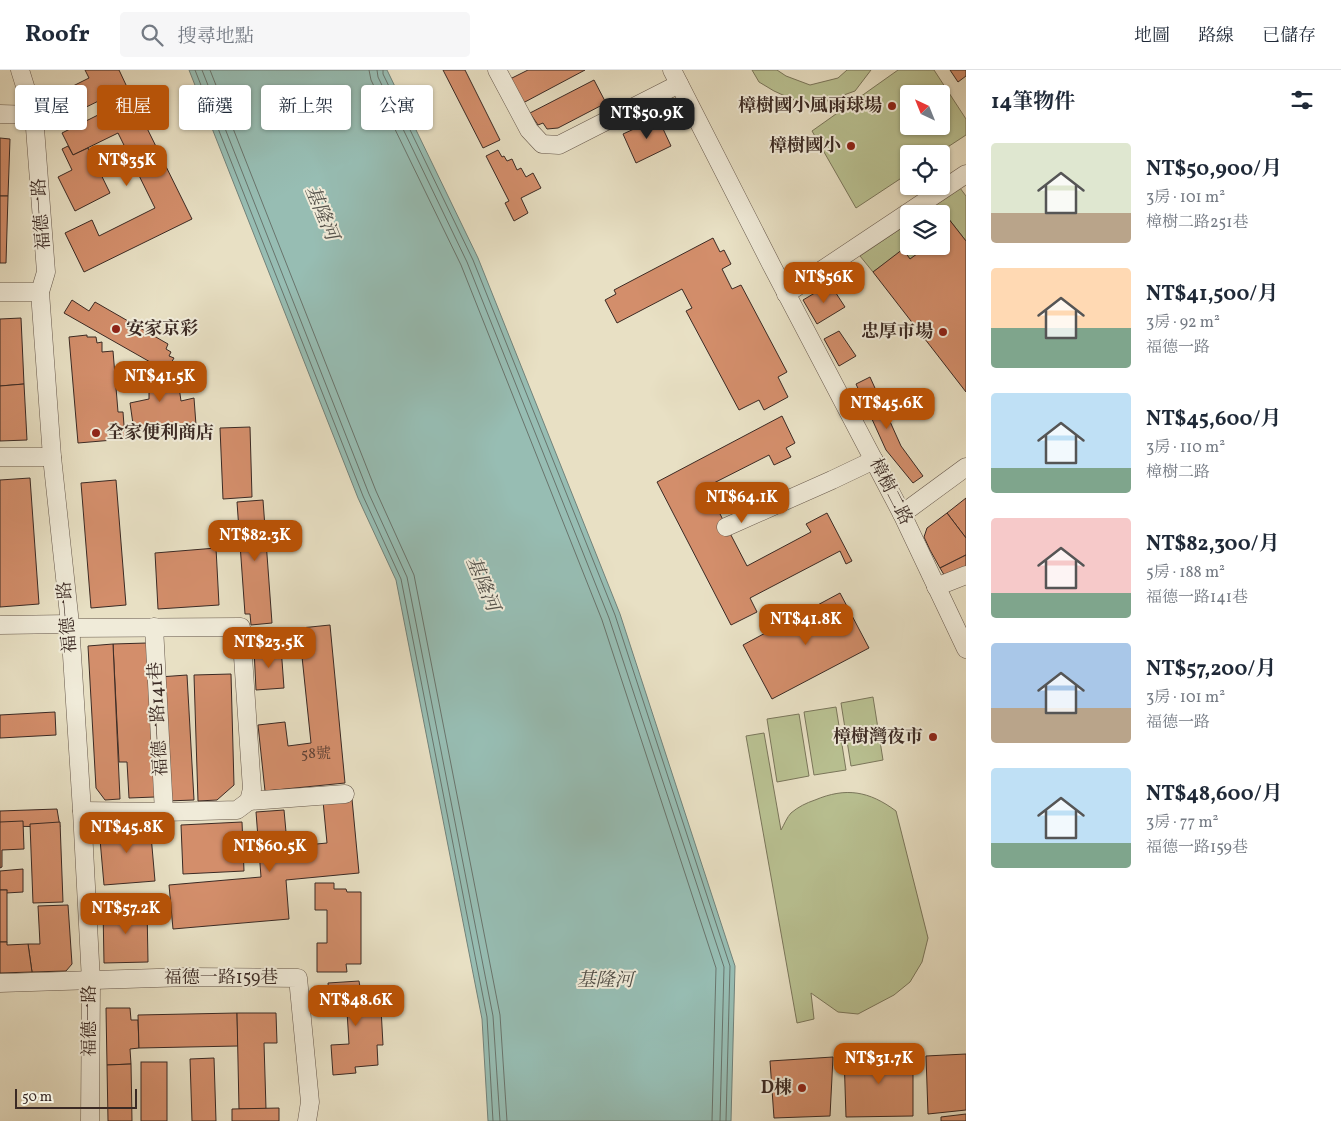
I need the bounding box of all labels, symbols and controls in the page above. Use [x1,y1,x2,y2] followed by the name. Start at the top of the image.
[120,12,470,57] search box
[25,18,90,52] text: Roofr
[138,21,166,49] icon: search
[178,24,254,50] text: 搜尋地點
[1134,24,1170,49] text: 地圖
[1198,24,1234,49] text: 路線
[1262,24,1316,49] text: 已儲存
[15,85,87,130] chip: 買屋
[97,85,169,130] chip: 租屋
[179,85,251,130] chip: 篩選
[261,85,351,130] chip: 新上架
[361,85,433,130] chip: 公寓
[900,85,950,135] north arrow
[900,85,950,255] map controls
[1288,86,1316,114] icon: filters
[991,88,1075,117] text: 14筆物件
[738,94,882,119] place label: 樟樹國小風雨球場
[595,98,699,140] pin: NT$50.9K
[886,100,898,112] marker: 樟樹國小風雨球場
[610,103,684,125] text: NT$50.9K
[769,134,841,159] place label: 樟樹國小
[845,140,857,152] marker: 樟樹國小
[86,144,168,187] pin: NT$35K
[900,145,950,195] button: locate
[98,150,156,172] text: NT$35K
[1146,155,1282,184] text: NT$50,900/月
[1031,163,1091,223] icon: home
[27,177,57,251] street label: 福德一路
[298,182,345,247] water label: 基隆河
[1146,187,1225,209] text: 3房 · 101 m²
[900,205,950,255] button: layers
[1146,212,1249,234] text: 樟樹二路251巷
[783,262,865,304] pin: NT$56K
[795,267,853,289] text: NT$56K
[1146,280,1278,309] text: NT$41,500/月
[1031,288,1091,348] icon: home
[1146,312,1220,334] text: 3房 · 92 m²
[126,317,198,342] place label: 安家京彩
[861,320,933,345] place label: 忠厚市場
[110,323,122,335] marker: 安家京彩
[937,326,949,338] marker: 忠厚市場
[1146,337,1210,359] text: 福德一路
[108,360,212,403] pin: NT$41.5K
[125,366,195,388] text: NT$41.5K
[835,388,939,430] pin: NT$45.6K
[851,393,923,415] text: NT$45.6K
[1146,405,1282,434] text: NT$45,600/月
[1031,413,1091,473] icon: home
[106,421,214,446] place label: 全家便利商店
[90,427,102,439] marker: 全家便利商店
[1146,437,1225,459] text: 3房 · 110 m²
[863,454,917,530] street label: 樟樹二路
[1146,462,1210,484] text: 樟樹二路
[690,482,794,524] pin: NT$64.1K
[706,487,778,509] text: NT$64.1K
[203,520,307,562] pin: NT$82.3K
[219,525,291,547] text: NT$82.3K
[1146,530,1280,559] text: NT$82,300/月
[1031,538,1091,598] icon: home
[459,553,506,618] water label: 基隆河
[1146,562,1225,584] text: 5房 · 188 m²
[52,580,84,654] street label: 福德一路
[1146,587,1248,609] text: 福德一路141巷
[754,604,858,646] pin: NT$41.8K
[770,609,842,631] text: NT$41.8K
[217,626,321,669] pin: NT$23.5K
[234,632,304,654] text: NT$23.5K
[1146,655,1276,684] text: NT$57,200/月
[144,661,174,777] street label: 福德一路141巷
[1031,663,1091,723] icon: home
[1146,687,1225,709] text: 3房 · 101 m²
[1146,712,1210,734] text: 福德一路
[833,725,923,750] place label: 樟樹灣夜市
[927,731,939,743] marker: 樟樹灣夜市
[301,744,331,765] house number: 58號
[1146,780,1283,809] text: NT$48,600/月
[1031,788,1091,848] icon: home
[75,812,179,854] pin: NT$45.8K
[1146,812,1219,834] text: 3房 · 77 m²
[91,817,163,839] text: NT$45.8K
[218,830,322,873] pin: NT$60.5K
[233,836,307,858] text: NT$60.5K
[1146,837,1248,859] text: 福德一路159巷
[74,892,178,935] pin: NT$57.2K
[92,898,160,920] text: NT$57.2K
[164,966,278,991] street label: 福德一路159巷
[576,968,636,994] water label: 基隆河
[304,984,408,1027] pin: NT$48.6K
[78,985,103,1057] street label: 福德一路
[319,990,393,1012] text: NT$48.6K
[827,1042,931,1085] pin: NT$31.7K
[845,1048,913,1070] text: NT$31.7K
[761,1076,792,1101] place label: D棟
[796,1082,808,1094] marker: D棟
[15,1086,138,1109] scale bar
[22,1088,52,1107] text: 50 m

